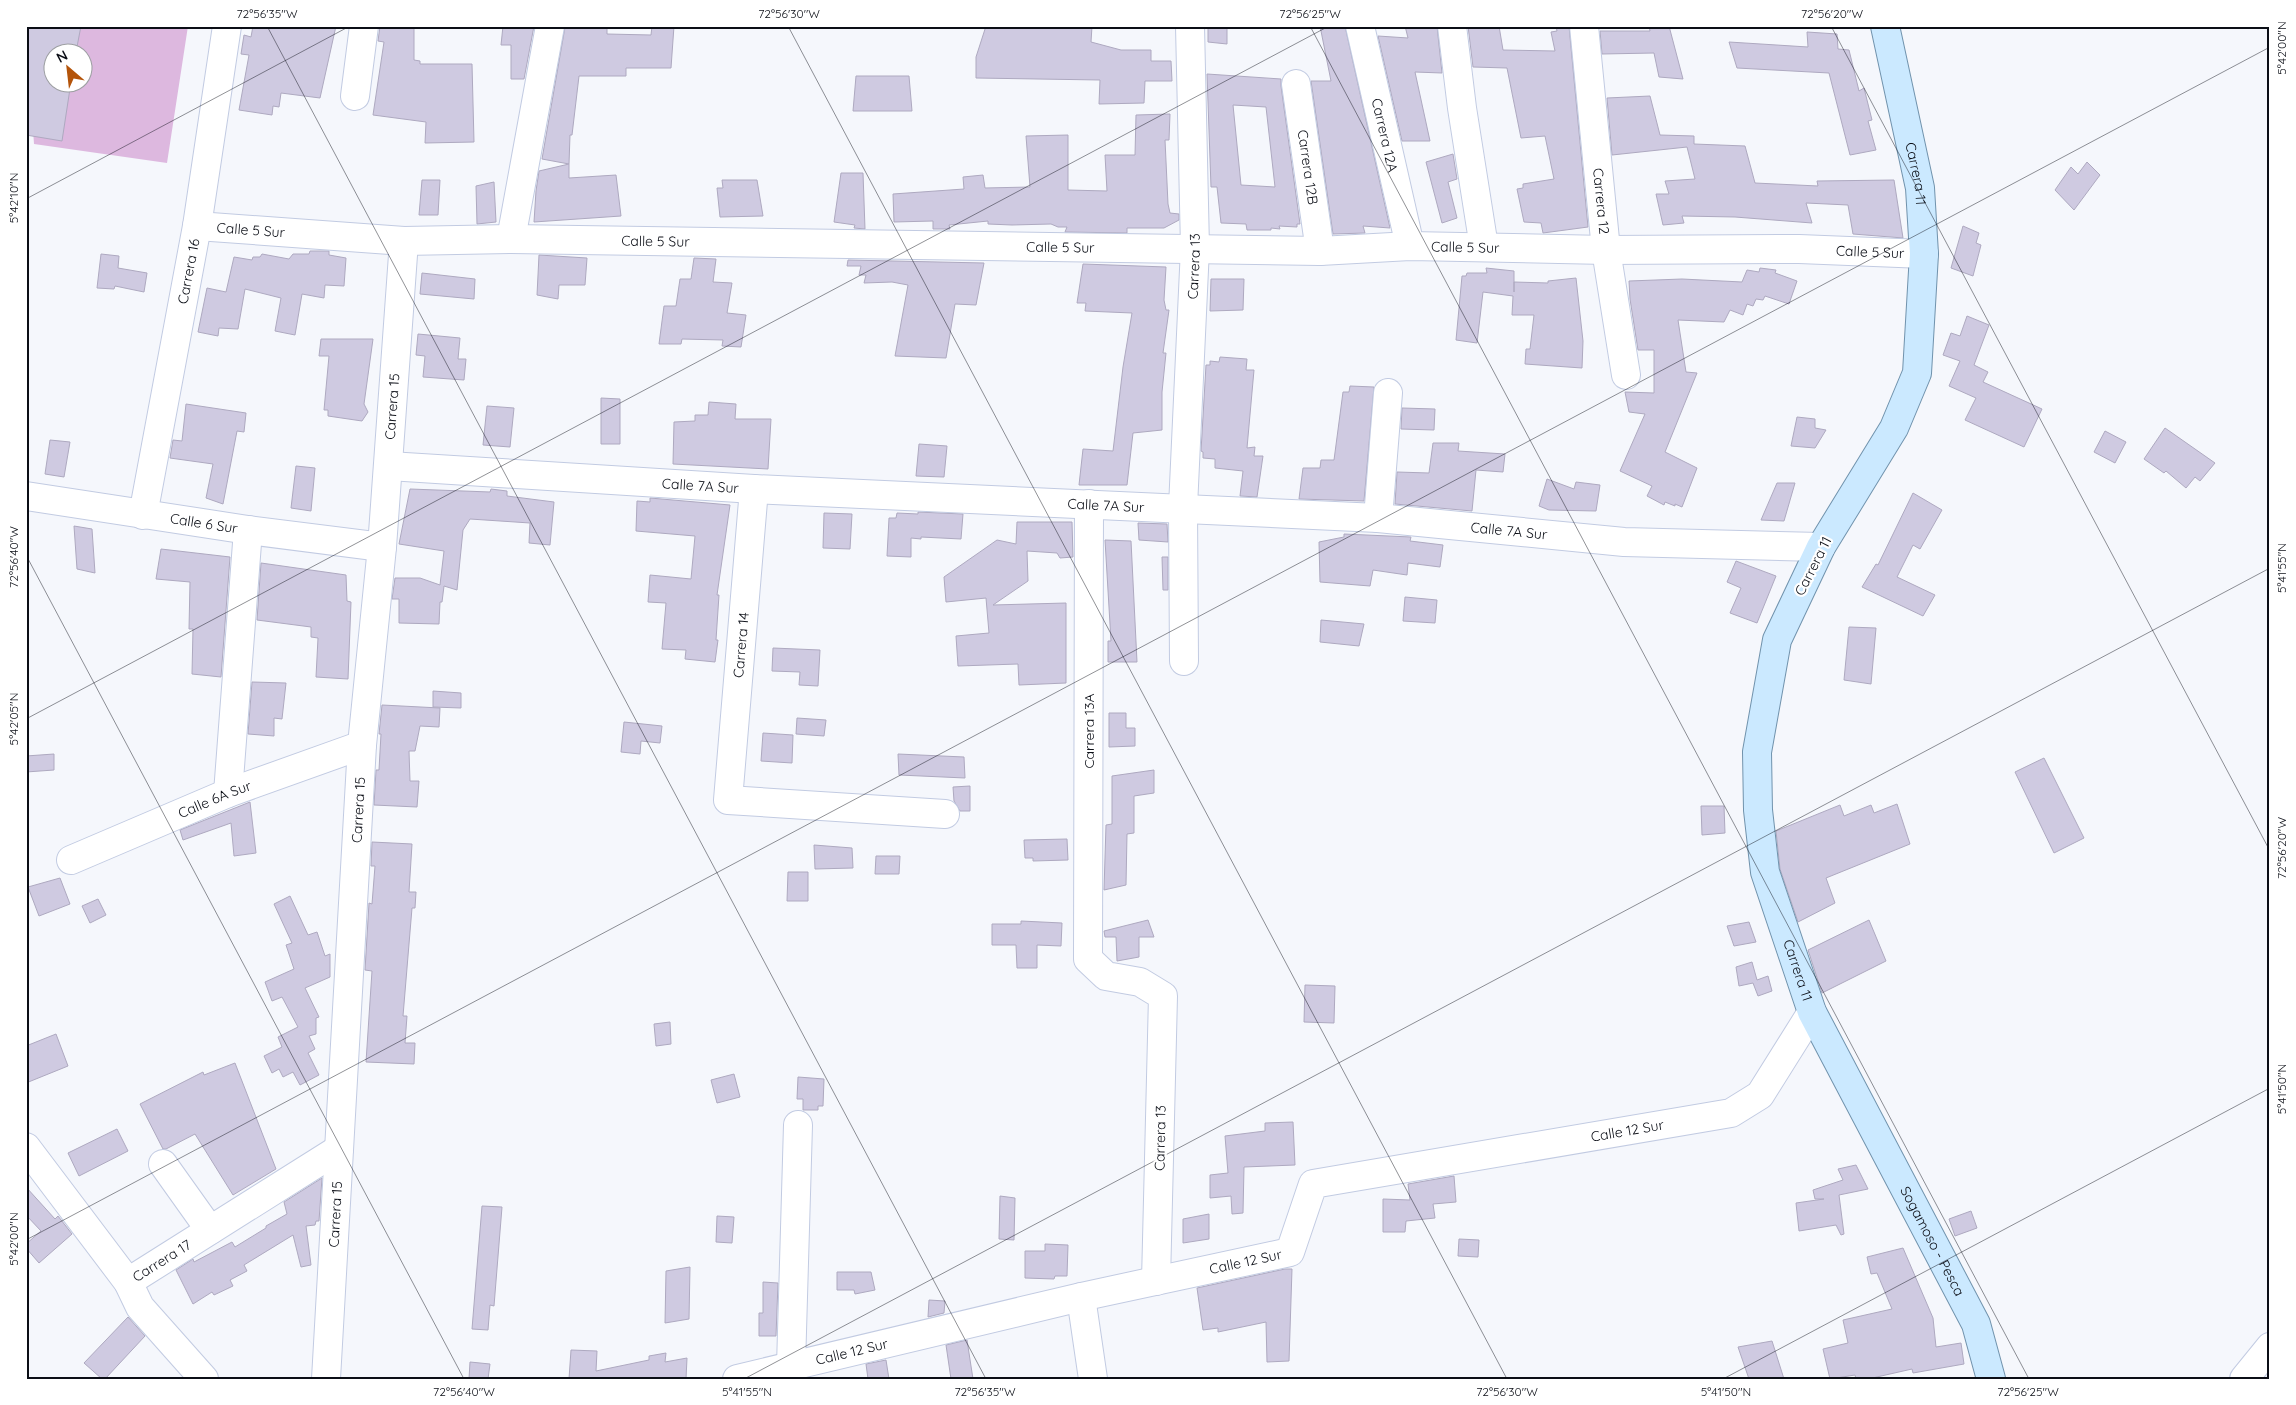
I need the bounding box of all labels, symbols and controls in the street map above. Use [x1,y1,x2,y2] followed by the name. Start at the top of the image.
[236,6,298,21] text: 72°56'35"W
[758,6,820,21] text: 72°56'30"W
[1279,6,1341,21] text: 72°56'25"W
[1801,6,1863,21] text: 72°56'20"W
[2274,21,2289,75] text: 5°42'00"N
[42,42,92,92] north arrow
[53,46,71,67] text: N
[1368,96,1402,174] street label: Carrera 12A
[1294,128,1322,206] street label: Carrera 12B
[1901,140,1930,206] street label: Carrera 11
[1589,167,1613,235] street label: Carrera 12
[6,173,21,223] text: 5°42'10"N
[216,218,286,241] street label: Calle 5 Sur
[621,232,690,251] street label: Calle 5 Sur
[1184,233,1204,300] street label: Carrera 13
[174,237,204,305] street label: Carrera 16
[1431,237,1500,257] street label: Calle 5 Sur
[1026,238,1095,257] street label: Calle 5 Sur
[1836,241,1905,262] street label: Calle 5 Sur
[381,373,403,440] street label: Carrera 15
[661,474,740,497] street label: Calle 7A Sur
[1067,495,1145,516] street label: Calle 7A Sur
[169,509,240,537] street label: Calle 6 Sur
[1470,518,1549,544] street label: Calle 7A Sur
[6,526,21,588] text: 72°56'40"W
[1790,533,1836,599] street label: Carrera 11
[2274,543,2289,593] text: 5°41'55"N
[729,611,753,679] street label: Carrera 14
[6,693,21,745] text: 5°42'05"N
[1080,693,1098,769] street label: Carrera 13A
[175,776,254,822] street label: Calle 6A Sur
[347,776,369,844] street label: Carrera 15
[2274,817,2289,879] text: 72°56'20"W
[1779,937,1817,1003] street label: Carrera 11
[2274,1064,2289,1114] text: 5°41'50"N
[1150,1105,1170,1171] street label: Carrera 13
[1589,1115,1666,1146] street label: Calle 12 Sur
[324,1181,346,1248] street label: Carrera 15
[1896,1183,1969,1299] street label: Sogamoso - Pesca
[6,1212,21,1266] text: 5°42'00"N
[129,1235,195,1286] street label: Carrera 17
[1208,1245,1284,1278] street label: Calle 12 Sur
[814,1334,890,1369] street label: Calle 12 Sur
[433,1384,495,1399] text: 72°56'40"W
[722,1384,772,1399] text: 5°41'55"N
[954,1384,1016,1399] text: 72°56'35"W
[1476,1384,1538,1399] text: 72°56'30"W
[1701,1384,1751,1399] text: 5°41'50"N
[1997,1384,2059,1399] text: 72°56'25"W

